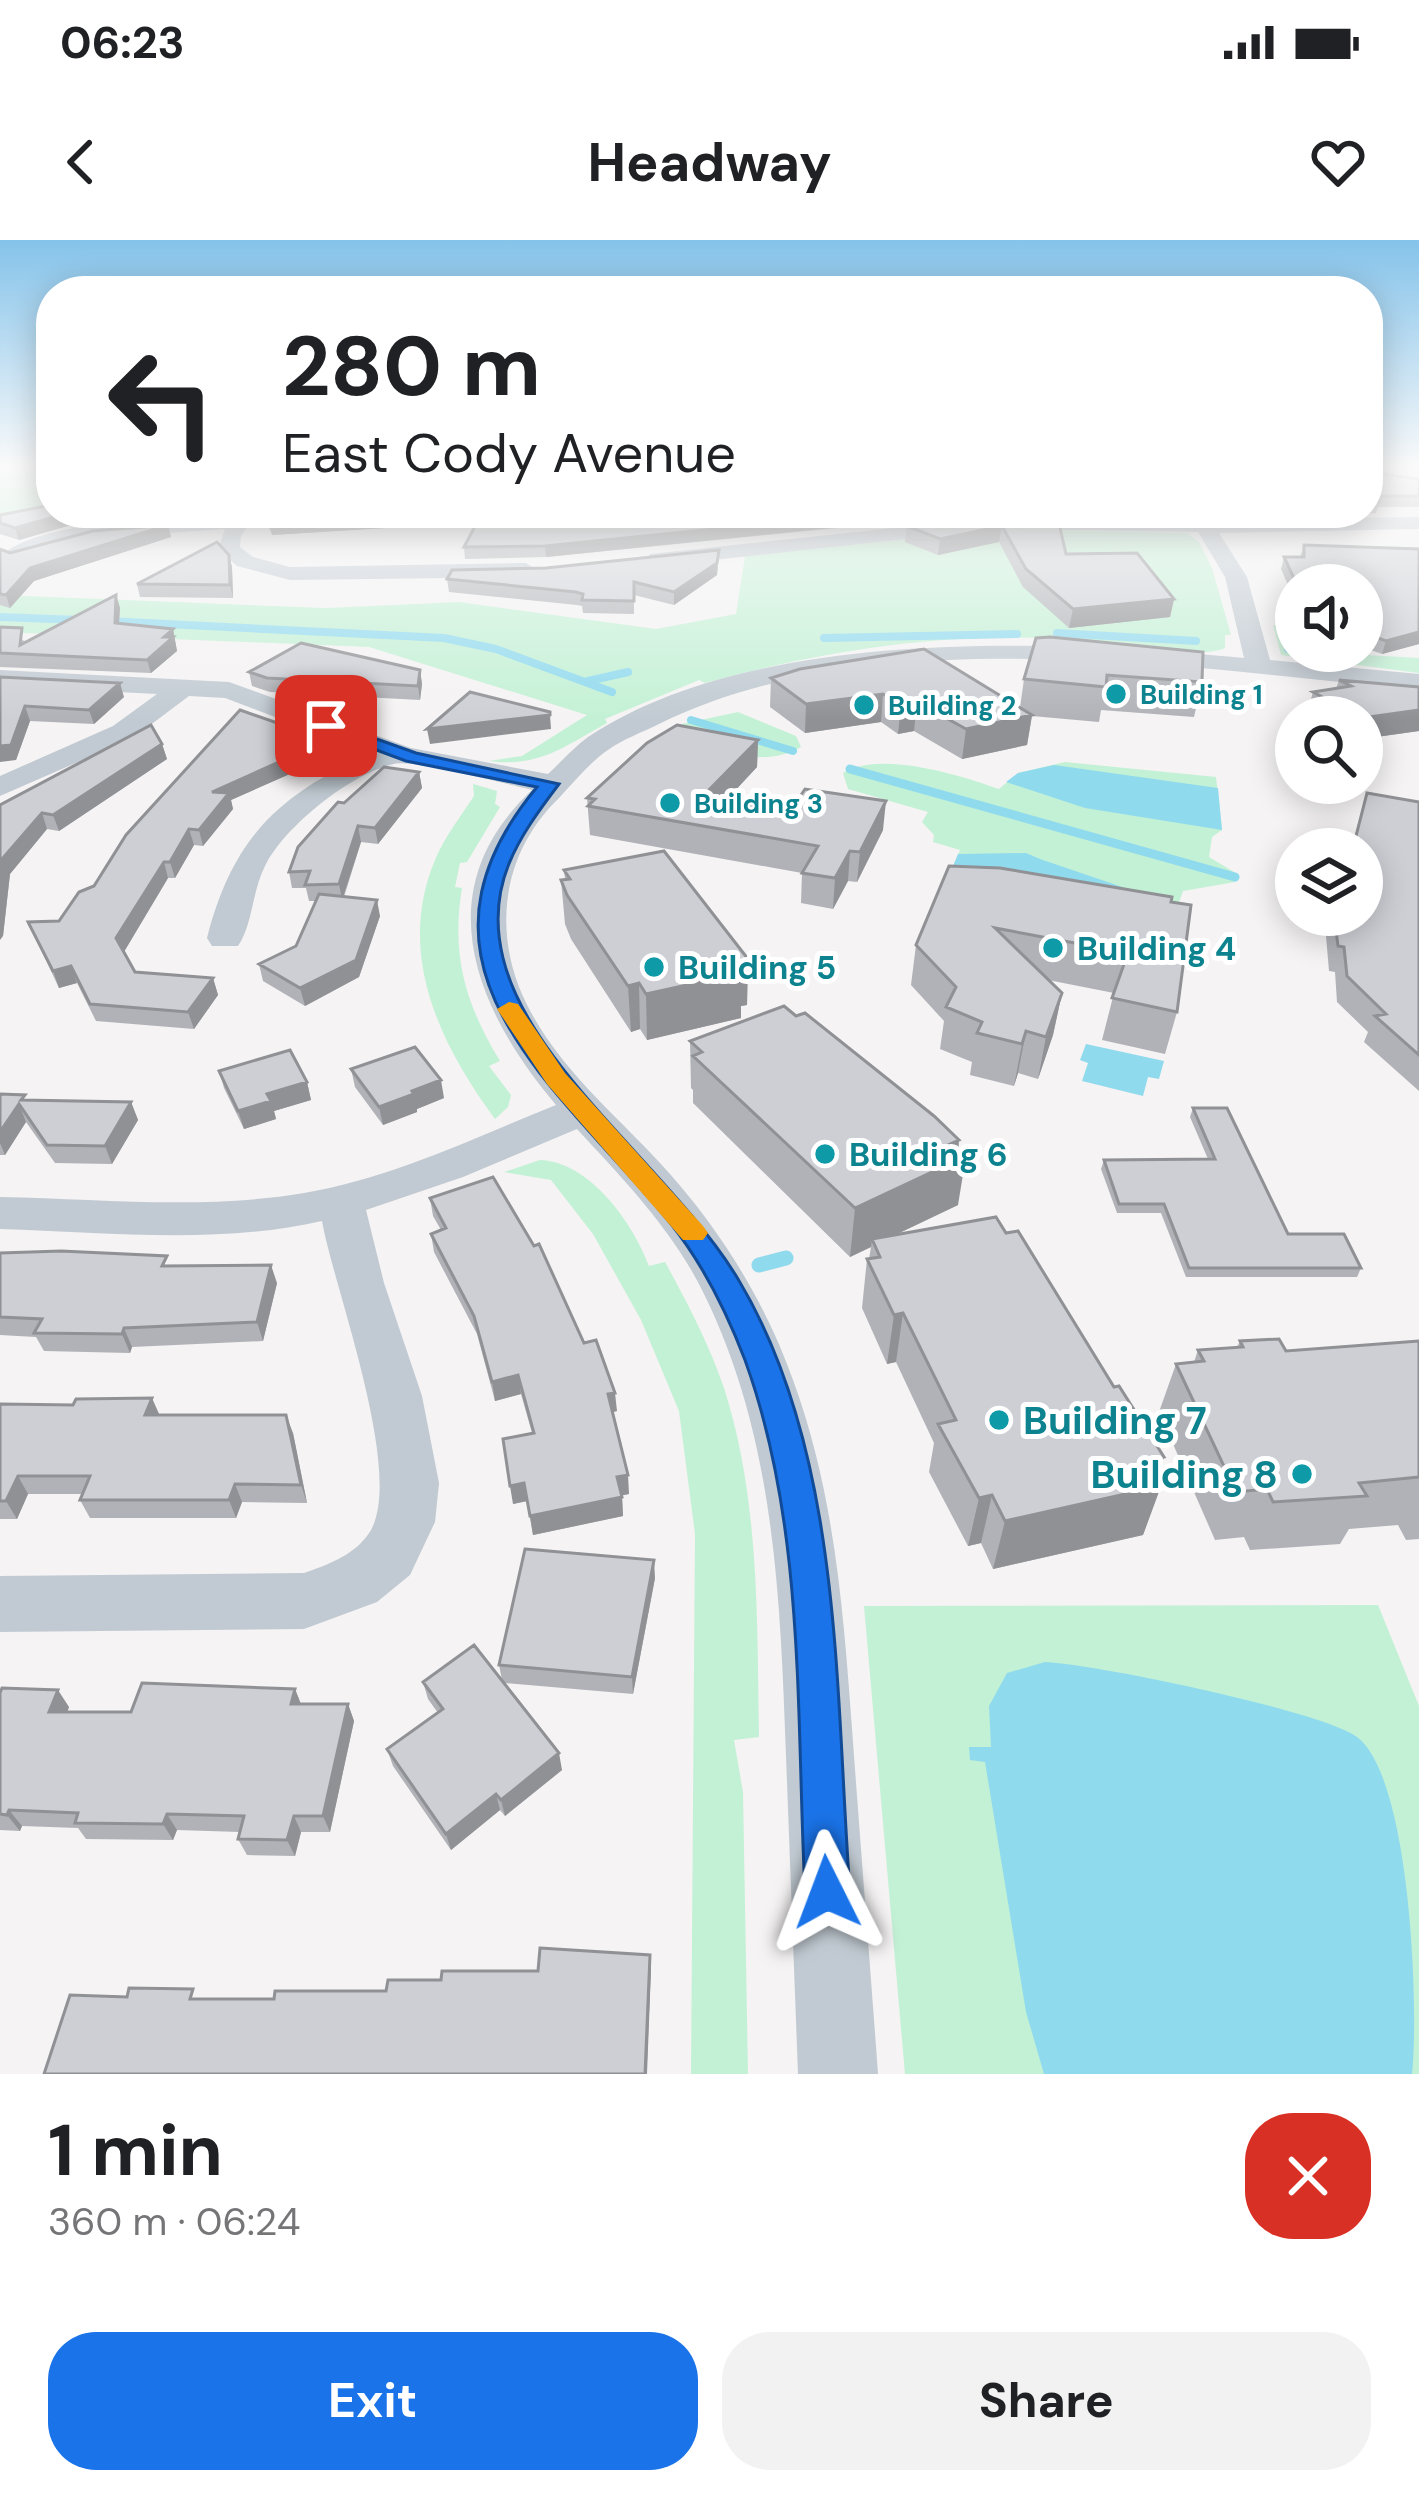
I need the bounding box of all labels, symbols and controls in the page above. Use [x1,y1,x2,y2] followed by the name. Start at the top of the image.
[60,13,185,72] text: 06:23
[587,127,832,198] text: Headway
[48,129,114,195] icon: back
[1305,129,1371,195] icon: heart
[282,312,541,421] text: 280 m
[84,324,240,480] icon: left
[282,418,736,489] text: East Cody Avenue
[1275,564,1383,936] map controls
[1275,564,1383,672] button: sound
[275,675,377,777] pin
[1140,677,1262,712] place label: Building 1
[1103,681,1129,707] marker: Building 1
[888,688,1016,723] place label: Building 2
[851,692,877,718] marker: Building 2
[293,693,359,759] icon: arrive
[1275,696,1383,804] button: search
[694,786,823,821] place label: Building 3
[657,790,683,816] marker: Building 3
[1275,828,1383,936] button: layers
[1077,927,1236,970] place label: Building 4
[1040,935,1066,961] marker: Building 4
[678,946,836,989] place label: Building 5
[641,954,667,980] marker: Building 5
[849,1133,1008,1176] place label: Building 6
[812,1141,838,1167] marker: Building 6
[1023,1395,1207,1446] place label: Building 7
[986,1407,1012,1433] marker: Building 7
[1091,1449,1278,1500] place label: Building 8
[1289,1461,1315,1487] marker: Building 8
[764,1829,890,1955] position arrow
[48,2104,223,2197] text: 1 min
[1245,2113,1371,2239] button: close
[48,2196,300,2247] text: 360 m · 06:24
[48,2332,698,2470] button: Exit
[722,2332,1371,2470] button: Share

